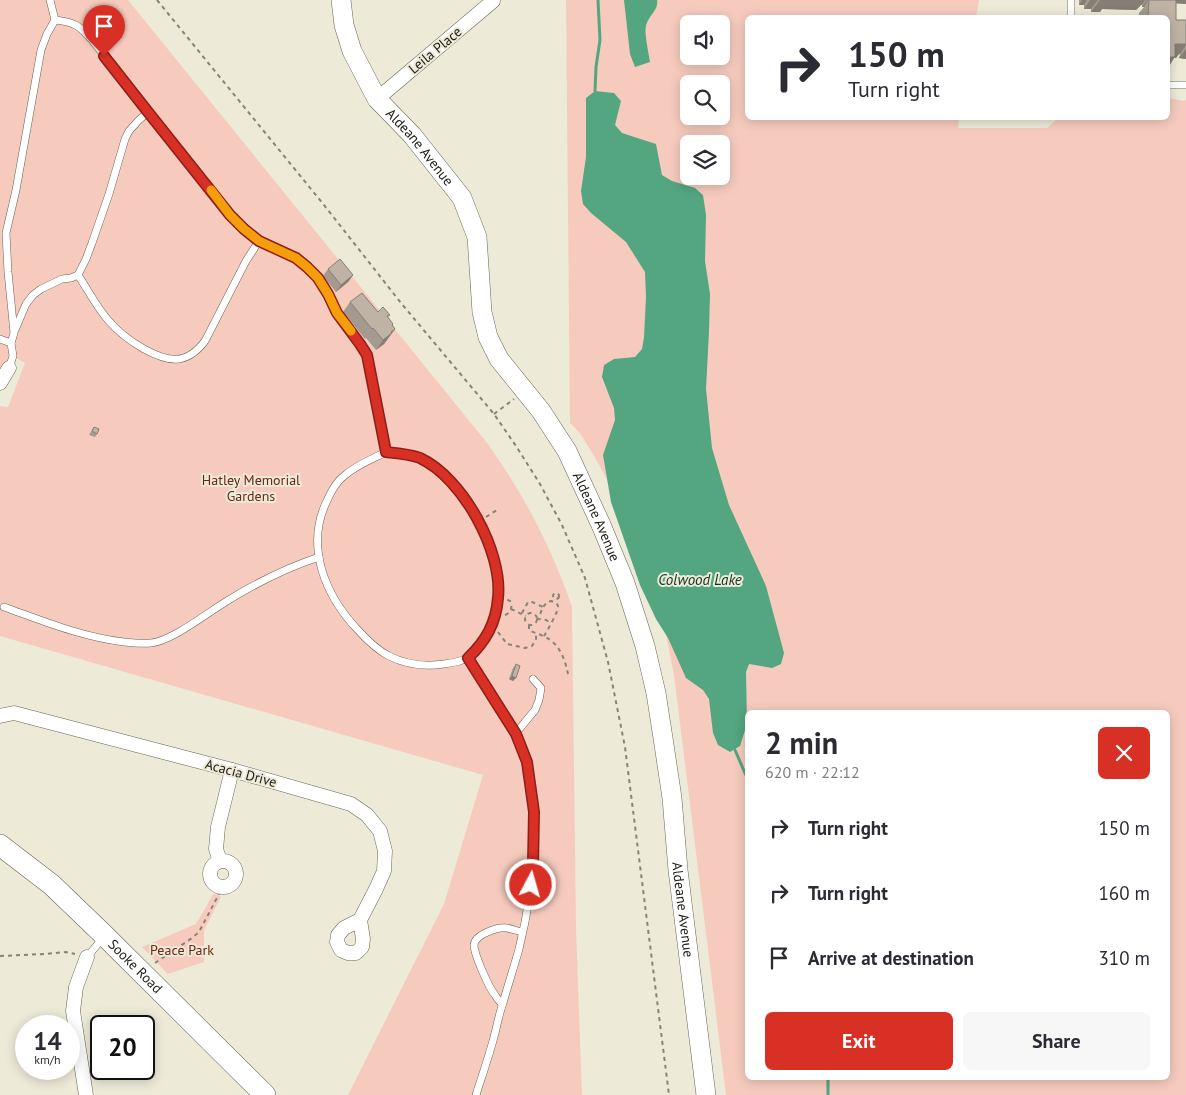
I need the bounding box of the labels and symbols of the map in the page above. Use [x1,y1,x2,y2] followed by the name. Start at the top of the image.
[83,5,125,56] pin
[405,23,465,77] street label: Leila Place
[382,105,458,189] street label: Aldeane Avenue
[569,469,624,564] street label: Aldeane Avenue
[202,471,300,505] park label: Hatley Memorial Gardens
[658,570,742,589] water label: Colwood Lake
[203,755,279,791] street label: Acacia Drive
[504,858,556,910] position arrow
[668,861,698,958] street label: Aldeane Avenue
[104,935,166,997] street label: Sooke Road
[150,941,214,959] park label: Peace Park
[90,1015,155,1080] speed limit sign: 20

